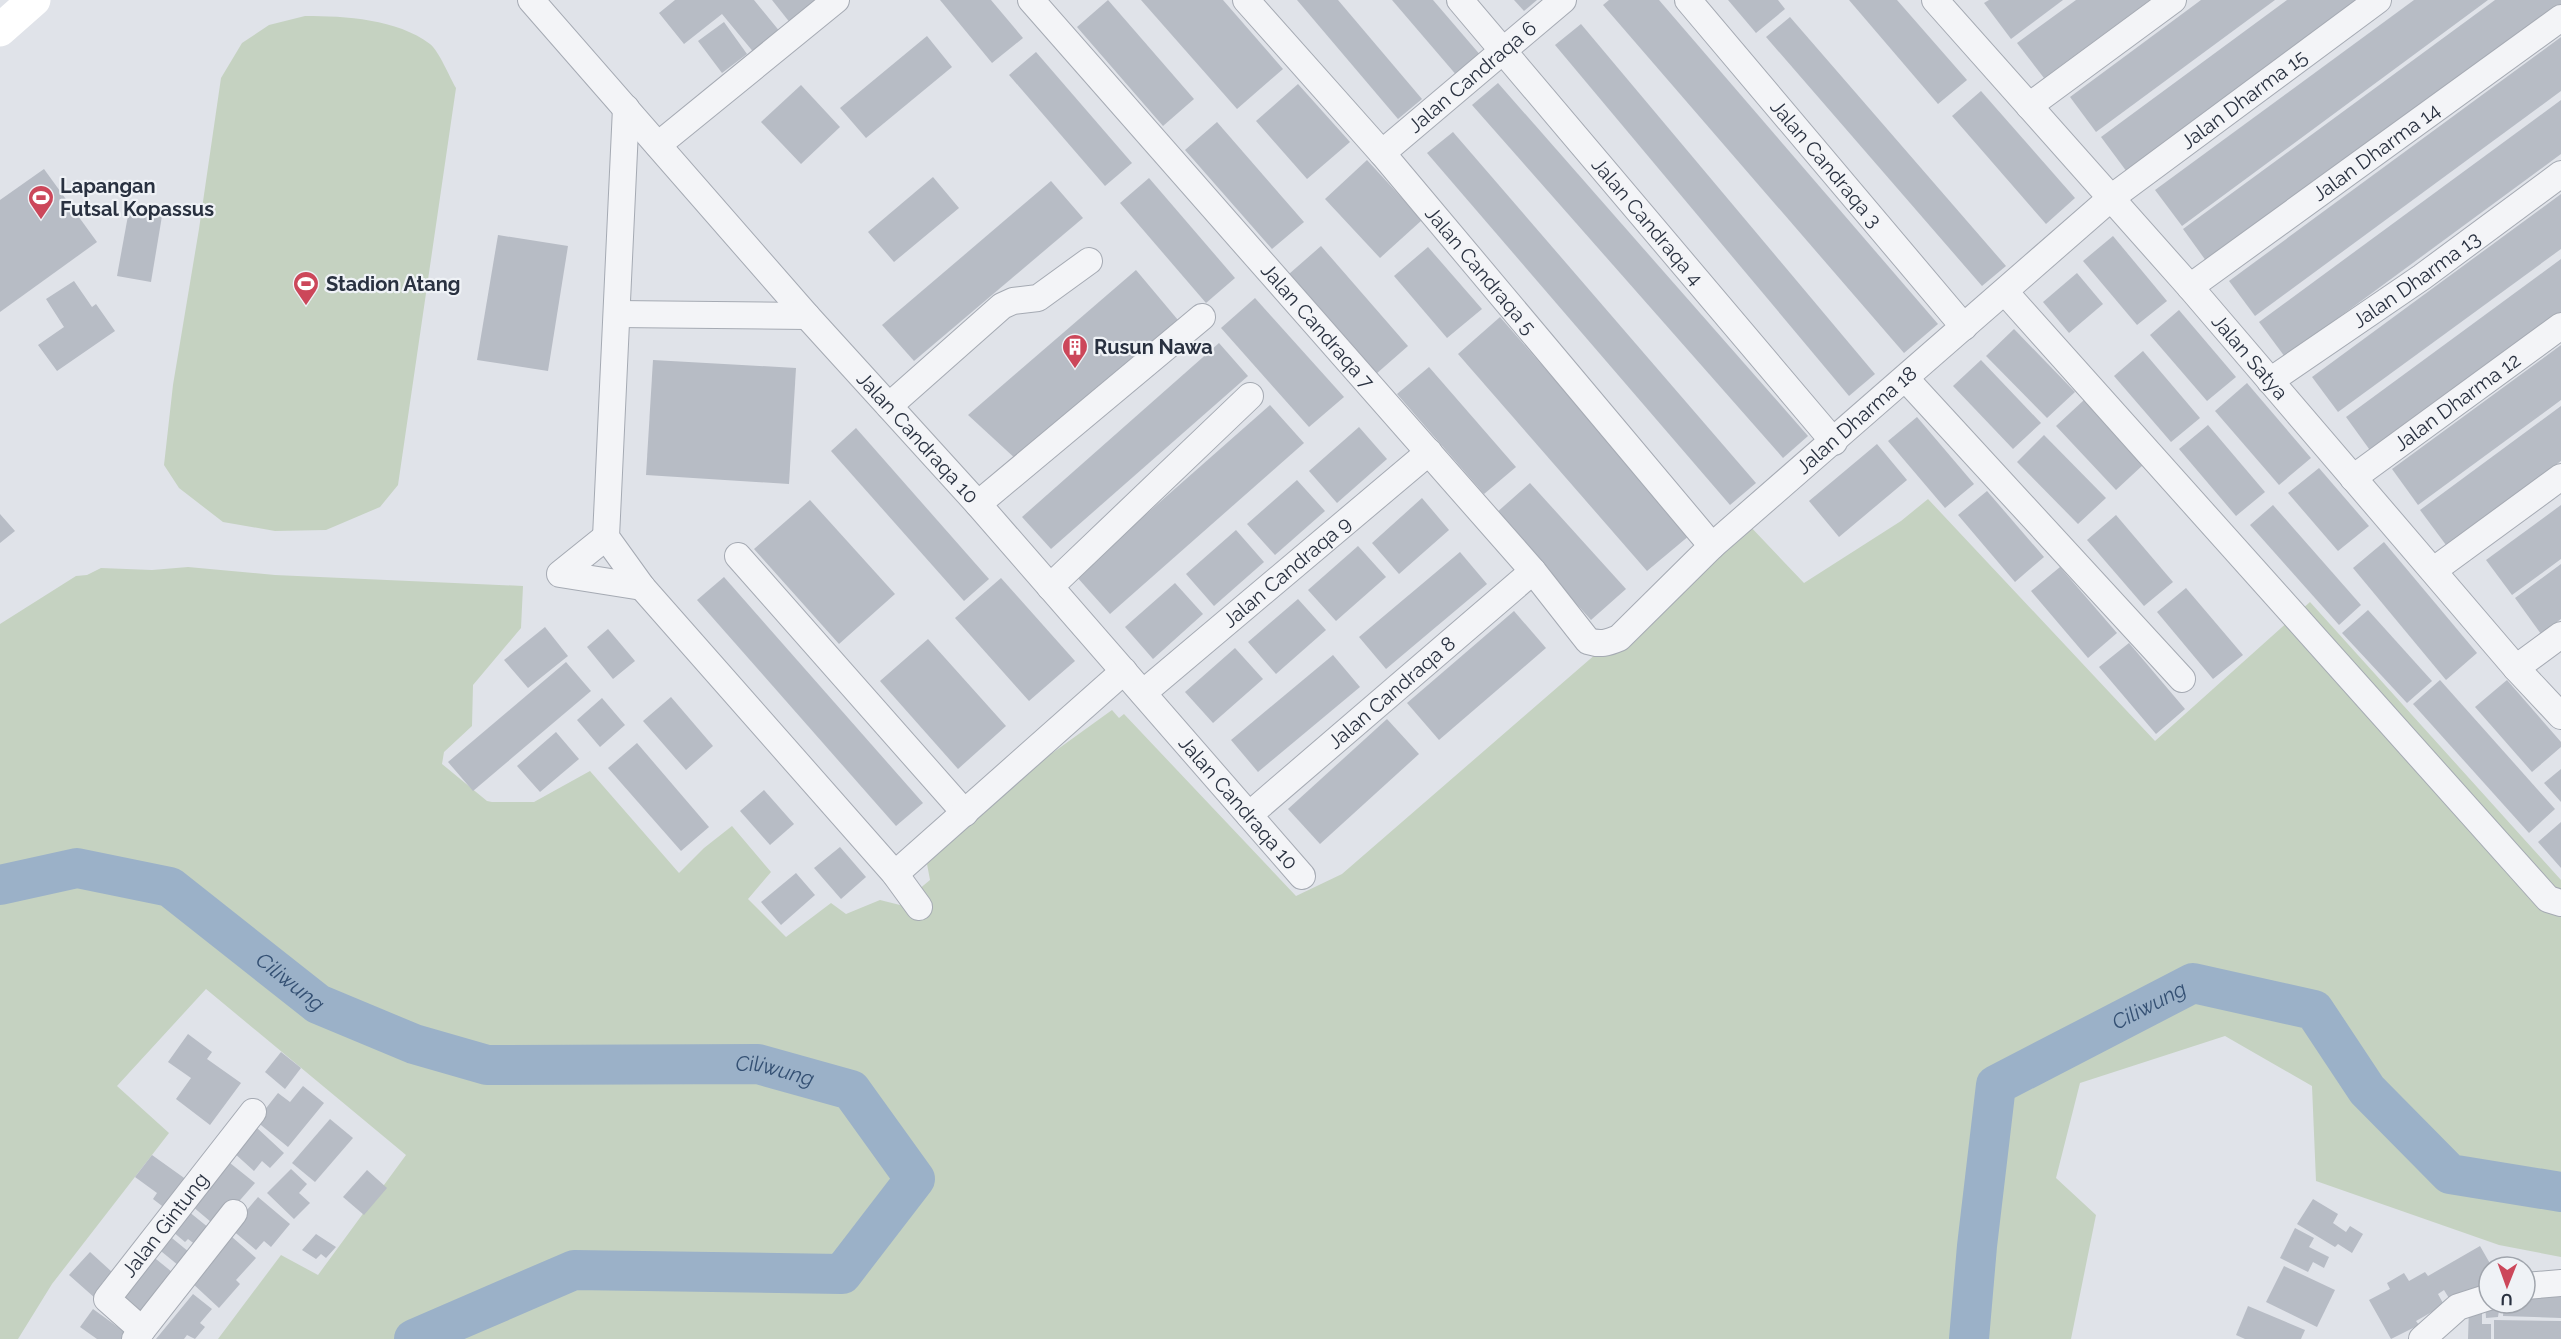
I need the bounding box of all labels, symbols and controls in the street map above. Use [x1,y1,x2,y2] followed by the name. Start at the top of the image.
[1403,16,1541,138] street label: Jalan Candraqa 6
[2176,45,2312,154] street label: Jalan Dharma 15
[1766,95,1887,232] street label: Jalan Candraqa 3
[2308,98,2445,206] street label: Jalan Dharma 14
[1587,153,1708,290] street label: Jalan Candraqa 4
[60,174,214,221] place label: Lapangan Futsal Kopassus
[26,183,56,221] sports icon: Lapangan Futsal Kopassus
[1420,202,1541,339] street label: Jalan Candraqa 5
[2348,226,2485,333] street label: Jalan Dharma 13
[1256,258,1379,394] street label: Jalan Candraqa 7
[291,269,321,307] sports icon: Stadion Atang
[326,272,460,296] place label: Stadion Atang
[2207,309,2293,405] street label: Jalan Satya
[1060,332,1090,370] building icon: Rusun Nawa
[1094,335,1213,359] place label: Rusun Nawa
[2389,348,2525,456] street label: Jalan Dharma 12
[1791,361,1922,479] street label: Jalan Dharma 18
[852,367,983,508] street label: Jalan Candraqa 10
[1218,511,1356,633] street label: Jalan Candraqa 9
[1323,631,1460,754] street label: Jalan Candraqa 8
[1174,731,1303,875] street label: Jalan Candraqa 10
[251,947,330,1016] water label: Ciliwung
[2108,976,2190,1035] water label: Ciliwung
[735,1051,817,1091] water label: Ciliwung
[117,1168,213,1282] street label: Jalan Gintung
[2477,1255,2537,1315] north arrow
[2501,1290,2513,1309] text: U

